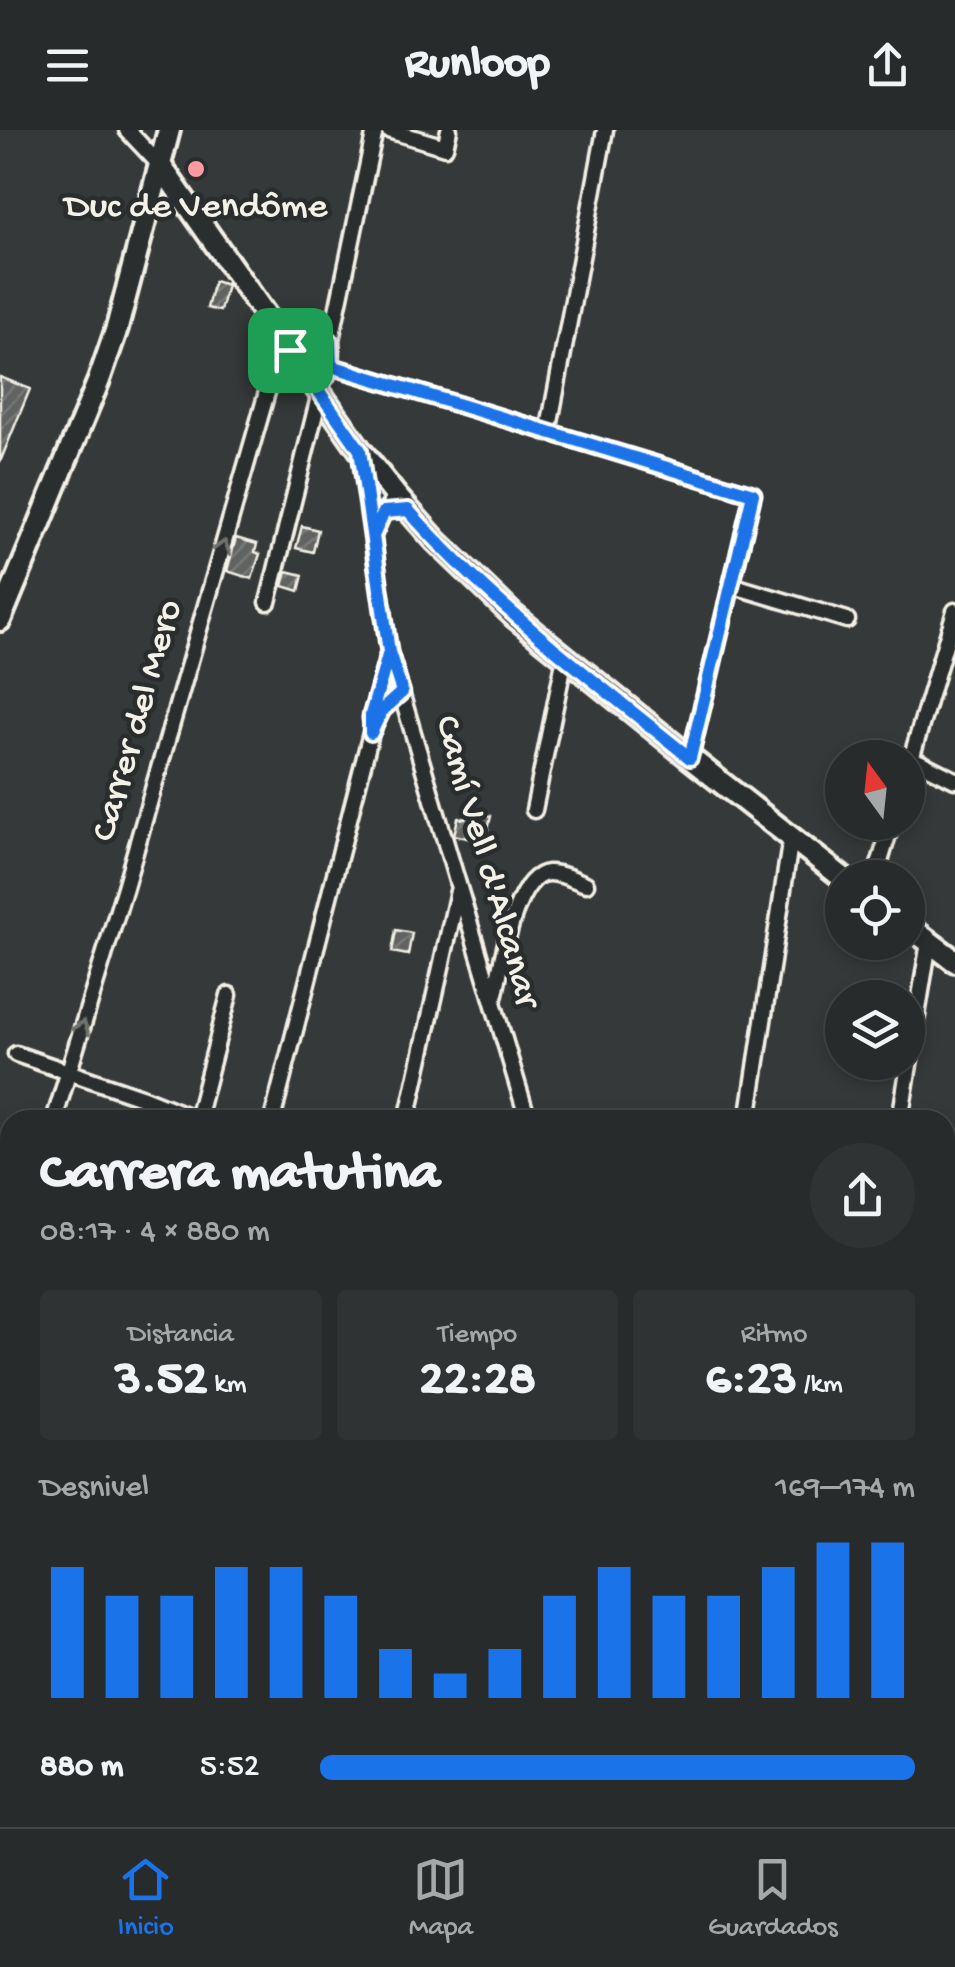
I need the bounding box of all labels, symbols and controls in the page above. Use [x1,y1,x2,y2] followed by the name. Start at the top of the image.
[40,38,95,93] icon: menu
[860,38,915,93] icon: share
[405,39,550,92] text: Runloop
[185,158,207,180] marker: Duc de Vendôme
[62,186,328,230] place label: Duc de Vendôme
[248,308,333,393] pin
[263,323,318,378] icon: arrive
[211,539,232,556] one-way arrow
[84,595,194,847] street label: Carrer del Mero
[422,711,549,1016] street label: Camí Vell d'Alcanar
[825,740,925,840] north arrow
[825,740,925,1080] map controls
[825,860,925,960] button: locate
[825,980,925,1080] button: layers
[70,1019,91,1036] one-way arrow
[810,1143,915,1248] button: share
[40,1144,440,1208] text: Carrera matutina
[40,1214,270,1252] text: 08:17 · 4 × 880 m
[128,1319,234,1352] text: Distancia
[438,1319,517,1352] text: Tiempo
[741,1319,807,1352] text: Ritmo
[115,1352,208,1411] text: 3.52
[419,1352,536,1411] text: 22:28
[706,1352,797,1411] text: 6:23
[208,1369,247,1402] text: km
[797,1369,843,1402] text: /km
[40,1470,149,1508] text: Desnivel
[775,1470,915,1508] text: 169–174 m
[40,1749,124,1787] text: 880 m
[200,1749,259,1787] text: 5:52
[118,1852,174,1945] tab: Inicio
[409,1852,473,1945] tab: Mapa
[708,1852,838,1945] tab: Guardados

